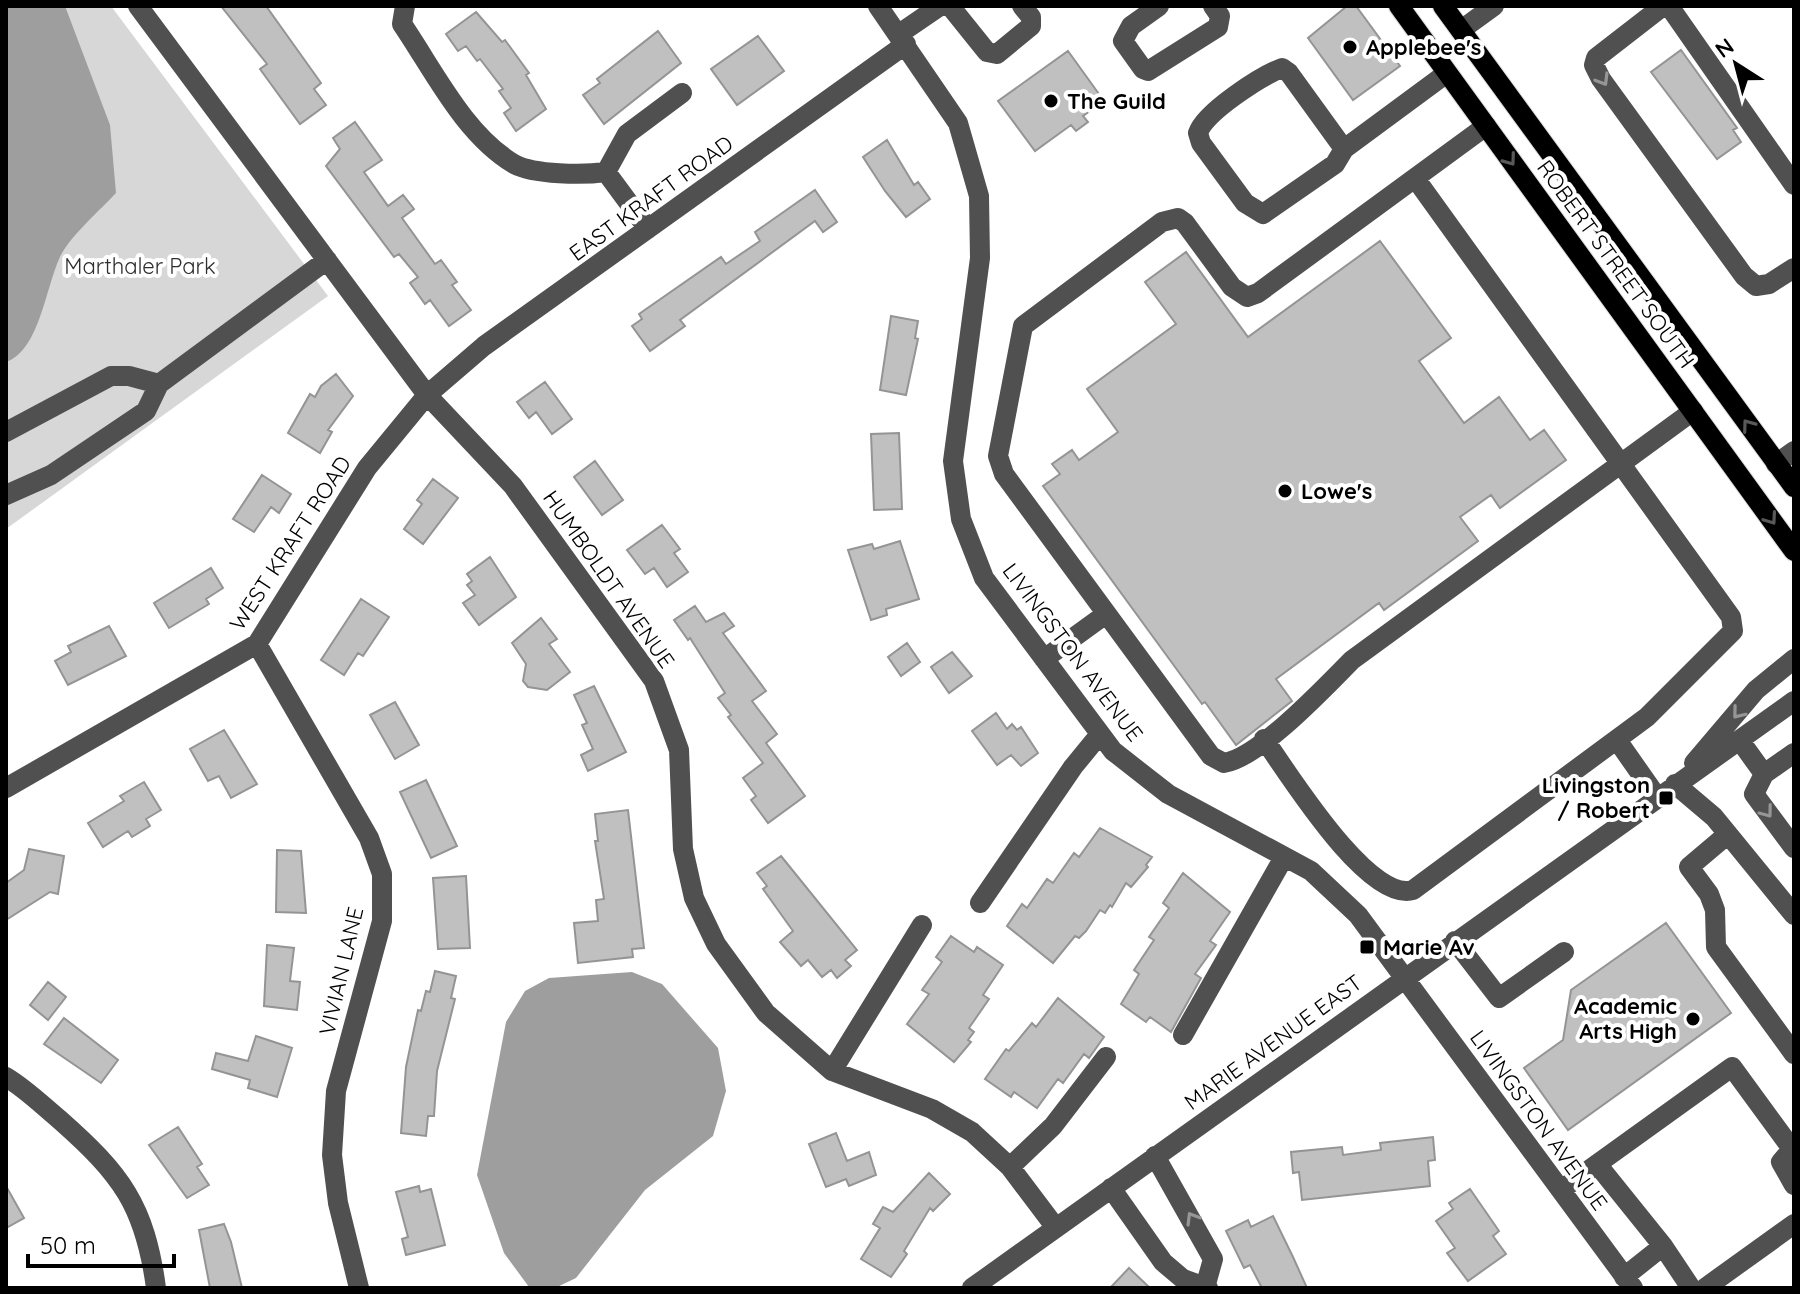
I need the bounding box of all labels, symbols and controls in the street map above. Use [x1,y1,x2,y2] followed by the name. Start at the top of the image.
[1696,24,1776,104] north arrow
[1709,32,1739,64] text: N
[1366,33,1481,61] place label: Applebee's
[1341,38,1359,56] marker: Applebee's
[1593,71,1608,85] one-way arrow
[1067,87,1166,115] place label: The Guild
[1042,92,1060,110] marker: The Guild
[564,129,738,267] street label: EAST KRAFT ROAD
[1500,151,1515,165] one-way arrow
[1531,154,1701,374] street label: ROBERT STREET SOUTH
[64,252,216,280] park label: Marthaler Park
[1743,419,1757,433] one-way arrow
[223,450,357,636] street label: WEST KRAFT ROAD
[1301,477,1372,505] place label: Lowe's
[1276,482,1294,500] marker: Lowe's
[537,485,681,673] street label: HUMBOLDT AVENUE
[1761,511,1776,525] one-way arrow
[997,557,1149,747] street label: LIVINGSTON AVENUE
[1733,704,1747,719] one-way arrow
[1542,771,1650,824] place label: Livingston / Robert
[1657,789,1675,807] marker: Livingston / Robert
[1758,803,1772,818] one-way arrow
[313,904,369,1038] street label: VIVIAN LANE
[1383,933,1475,961] place label: Marie Av
[1358,938,1376,956] marker: Marie Av
[1179,968,1367,1116] street label: MARIE AVENUE EAST
[1574,992,1677,1045] place label: Academic Arts High
[1684,1010,1702,1028] marker: Academic Arts High
[1464,1024,1614,1216] street label: LIVINGSTON AVENUE
[1186,1212,1202,1227] one-way arrow
[28,1218,174,1268] scale bar
[40,1230,96,1260] text: 50 m

